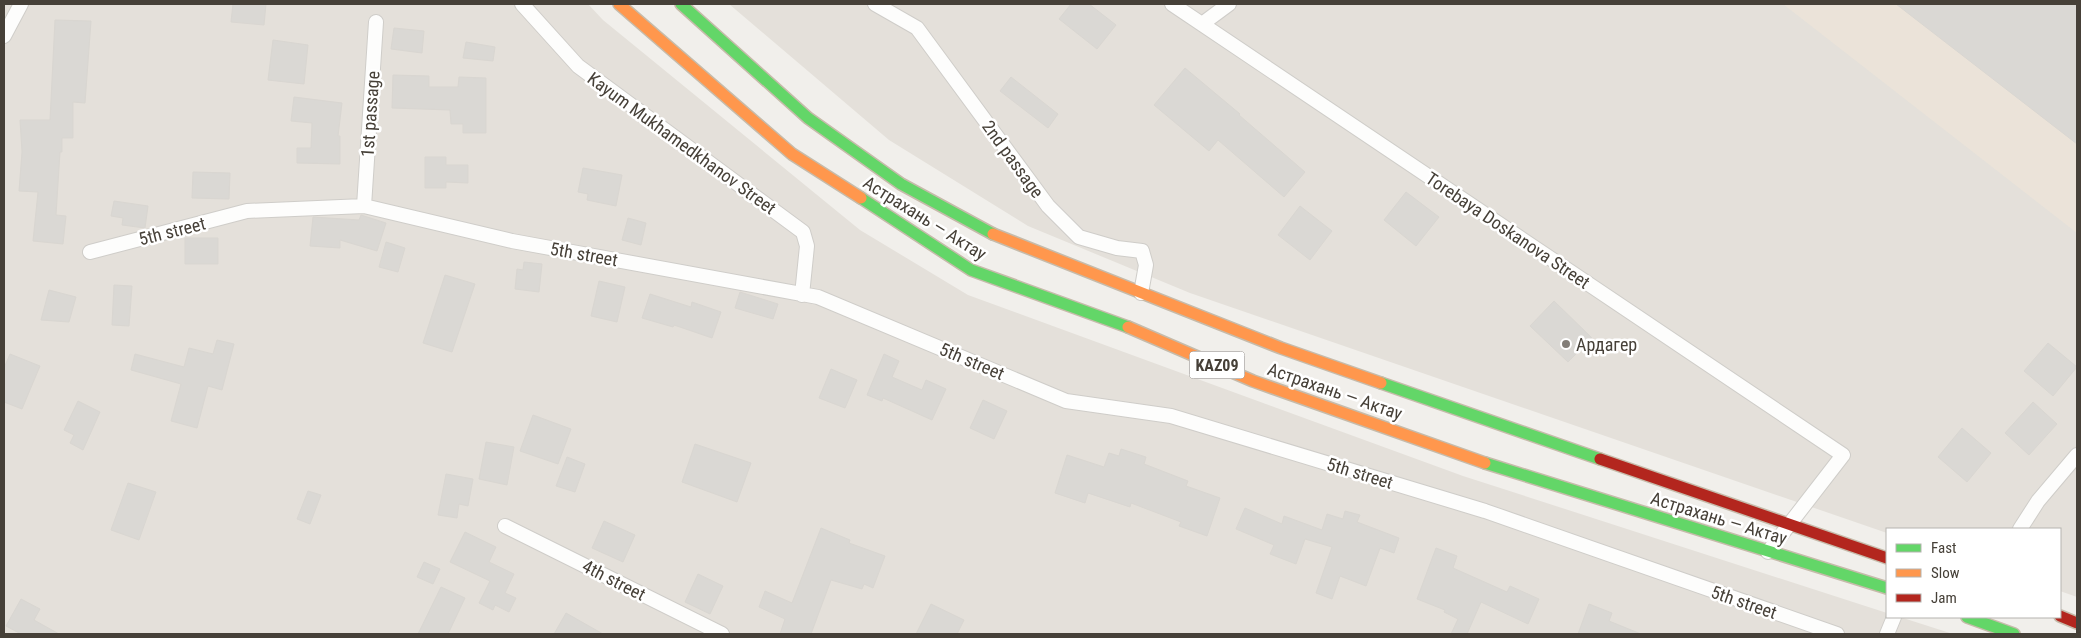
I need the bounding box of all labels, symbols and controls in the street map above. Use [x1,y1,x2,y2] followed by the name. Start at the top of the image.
[584,68,780,218] street label: Kayum Mukhamedkhanov Street
[357,70,383,158] street label: 1st passage
[978,116,1048,202] street label: 2nd passage
[1422,167,1594,293] street label: Torebaya Doskanova Street
[860,172,991,265] street label: Астрахань — Актау
[136,213,208,249] street label: 5th street
[549,238,619,270] street label: 5th street
[1576,334,1637,355] place label: Ардагер
[937,338,1007,384] street label: 5th street
[1560,338,1572,350] marker: Ардагер
[1190,352,1244,378] road number: KAZ09
[1265,358,1406,424] street label: Астрахань — Актау
[1324,453,1396,493] street label: 5th street
[1648,487,1790,549] street label: Астрахань — Актау
[1886,528,2061,618] legend
[1931,539,1956,557] text: Fast
[579,555,649,605] street label: 4th street
[1931,564,1960,582] text: Slow
[1708,581,1780,623] street label: 5th street
[1931,589,1957,607] text: Jam

